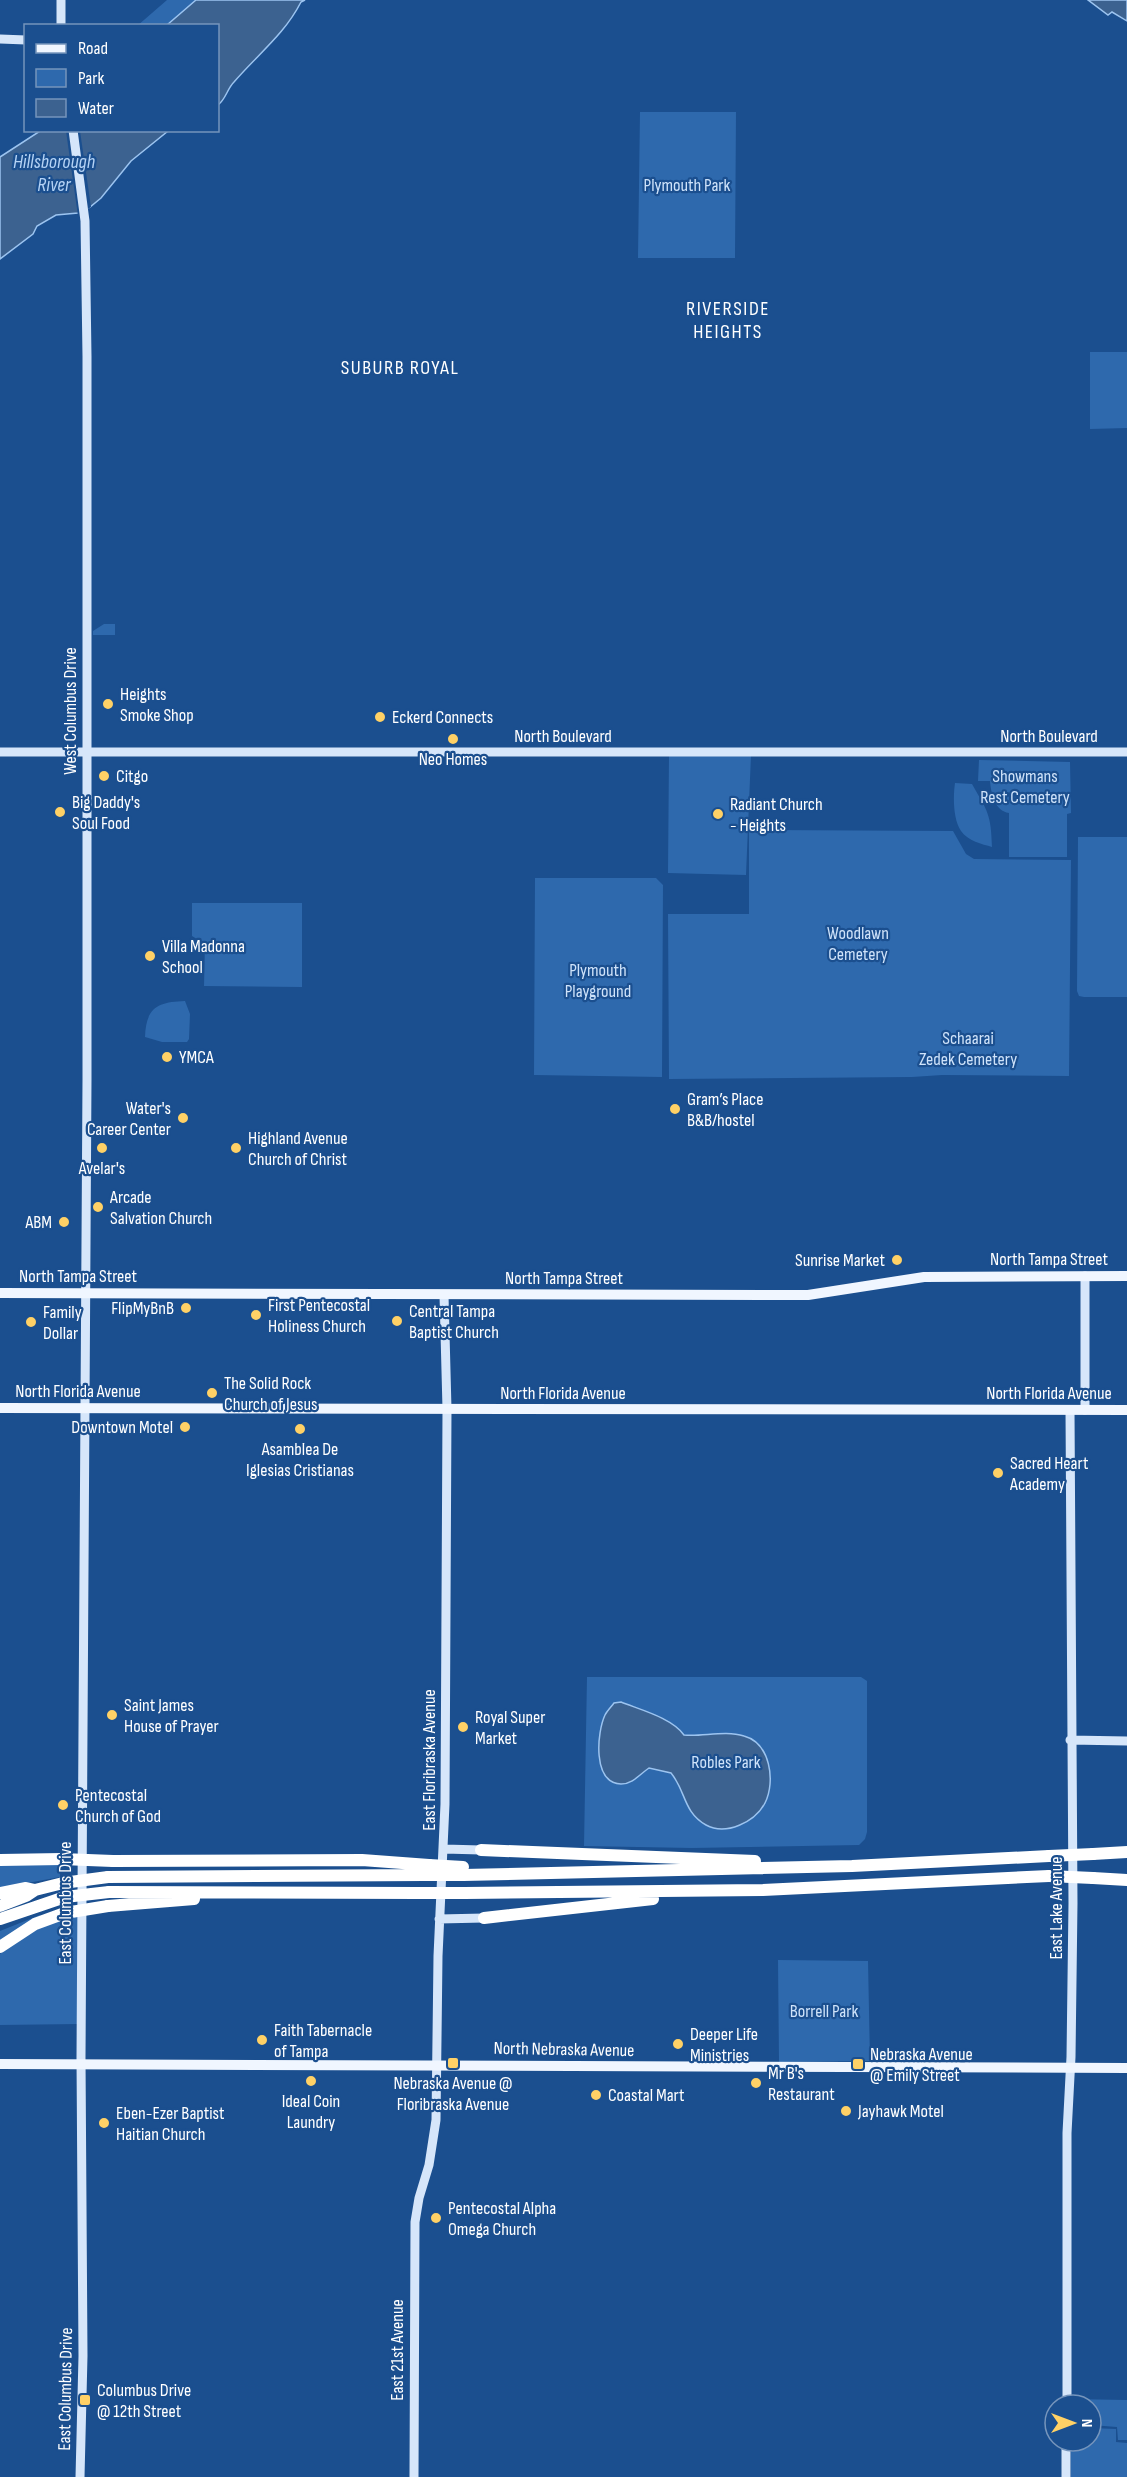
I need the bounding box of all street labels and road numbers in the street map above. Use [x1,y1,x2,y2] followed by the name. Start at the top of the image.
[60,647,81,775] street label: West Columbus Drive
[514,726,612,747] street label: North Boulevard
[1000,726,1098,747] street label: North Boulevard
[990,1249,1108,1270] street label: North Tampa Street
[19,1266,137,1287] street label: North Tampa Street
[505,1268,623,1289] street label: North Tampa Street
[15,1381,141,1402] street label: North Florida Avenue
[500,1383,626,1404] street label: North Florida Avenue
[986,1383,1112,1404] street label: North Florida Avenue
[419,1689,440,1831] street label: East Floribraska Avenue
[55,1841,76,1965] street label: East Columbus Drive
[1046,1856,1067,1960] street label: East Lake Avenue
[493,2038,635,2061] street label: North Nebraska Avenue
[387,2299,408,2401] street label: East 21st Avenue
[54,2327,77,2451] street label: East Columbus Drive

